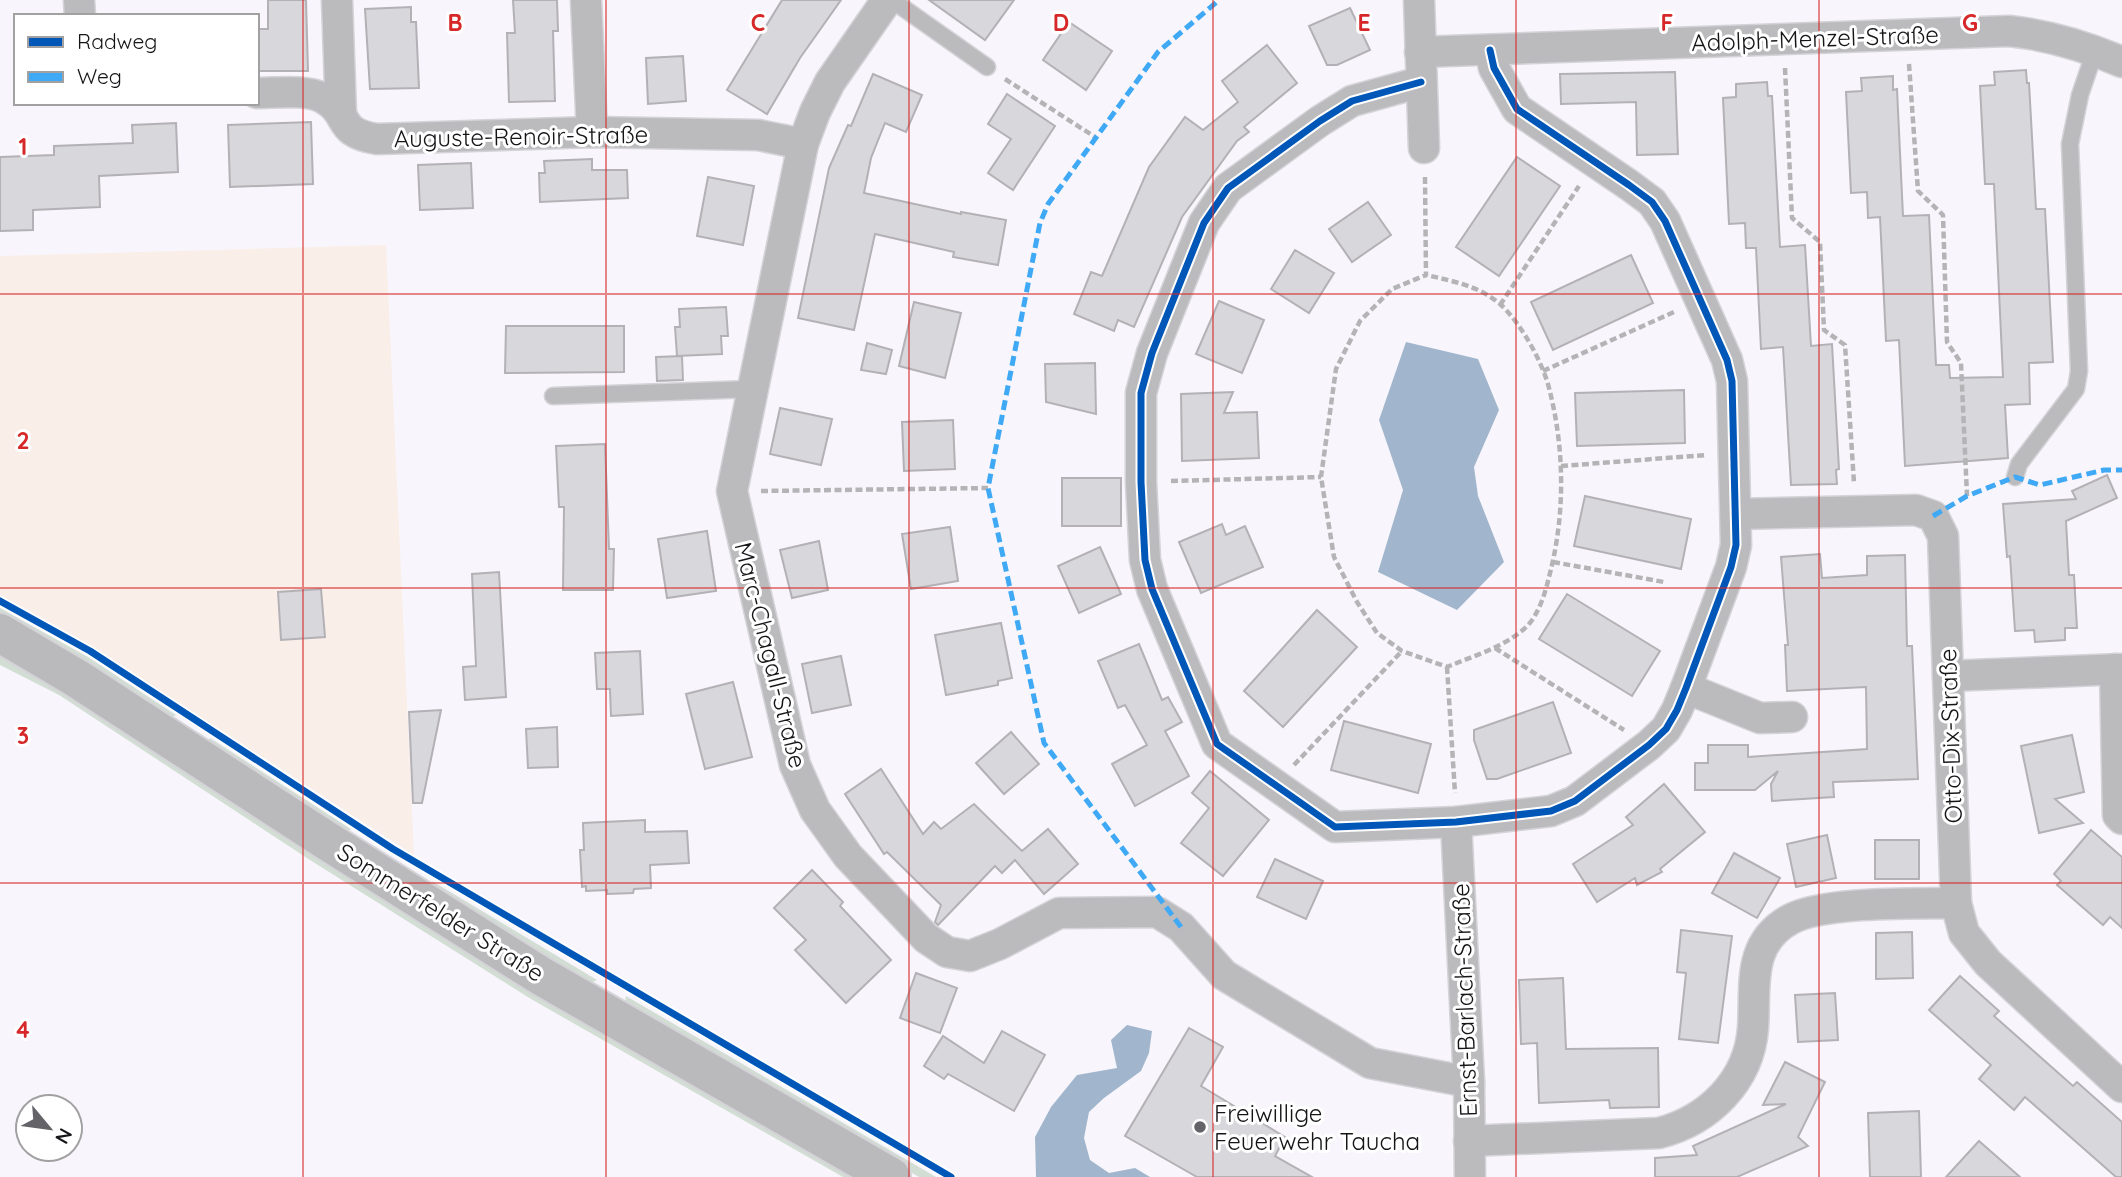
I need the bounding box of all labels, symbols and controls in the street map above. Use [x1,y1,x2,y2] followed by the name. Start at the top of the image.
[447,8,463,37] text: B
[751,8,765,37] text: C
[1053,8,1069,37] text: D
[1357,8,1371,37] text: E
[1661,8,1673,37] text: F
[1962,8,1978,37] text: G
[14,14,259,105] legend
[1691,19,1939,57] street label: Adolph-Menzel-Straße
[77,28,157,54] text: Radweg
[77,63,122,89] text: Weg
[394,119,648,153] street label: Auguste-Renoir-Straße
[19,132,27,161] text: 1
[16,426,30,455] text: 2
[728,539,814,771] street label: Marc-Chagall-Straße
[1932,648,1968,824] street label: Otto-Dix-Straße
[17,721,29,750] text: 3
[332,836,550,988] street label: Sommerfelder Straße
[1445,883,1483,1117] street label: Ernst-Barlach-Straße
[16,1015,30,1044] text: 4
[14,1093,84,1163] north arrow
[1214,1098,1420,1156] place label: Freiwillige Feuerwehr Taucha
[1192,1119,1208,1135] marker: Freiwillige Feuerwehr Taucha
[50,1124,78,1148] text: N

